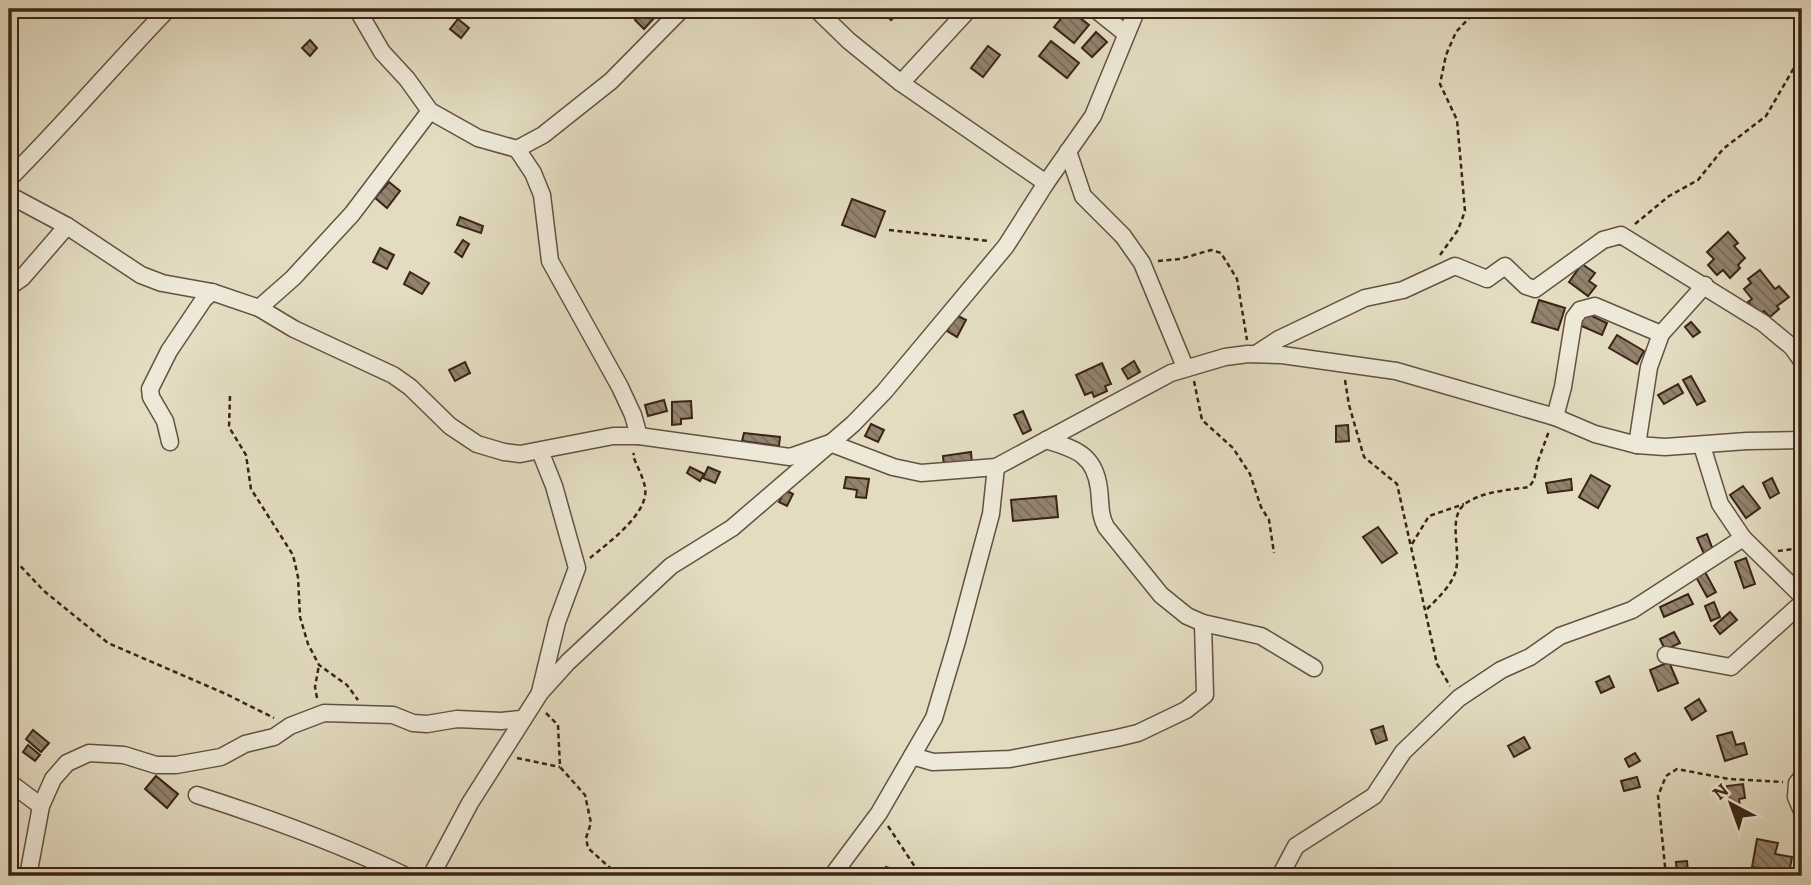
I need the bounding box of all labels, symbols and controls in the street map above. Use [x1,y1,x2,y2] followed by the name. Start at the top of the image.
[1696,770,1766,840] north arrow
[1707,777,1734,806] text: N

